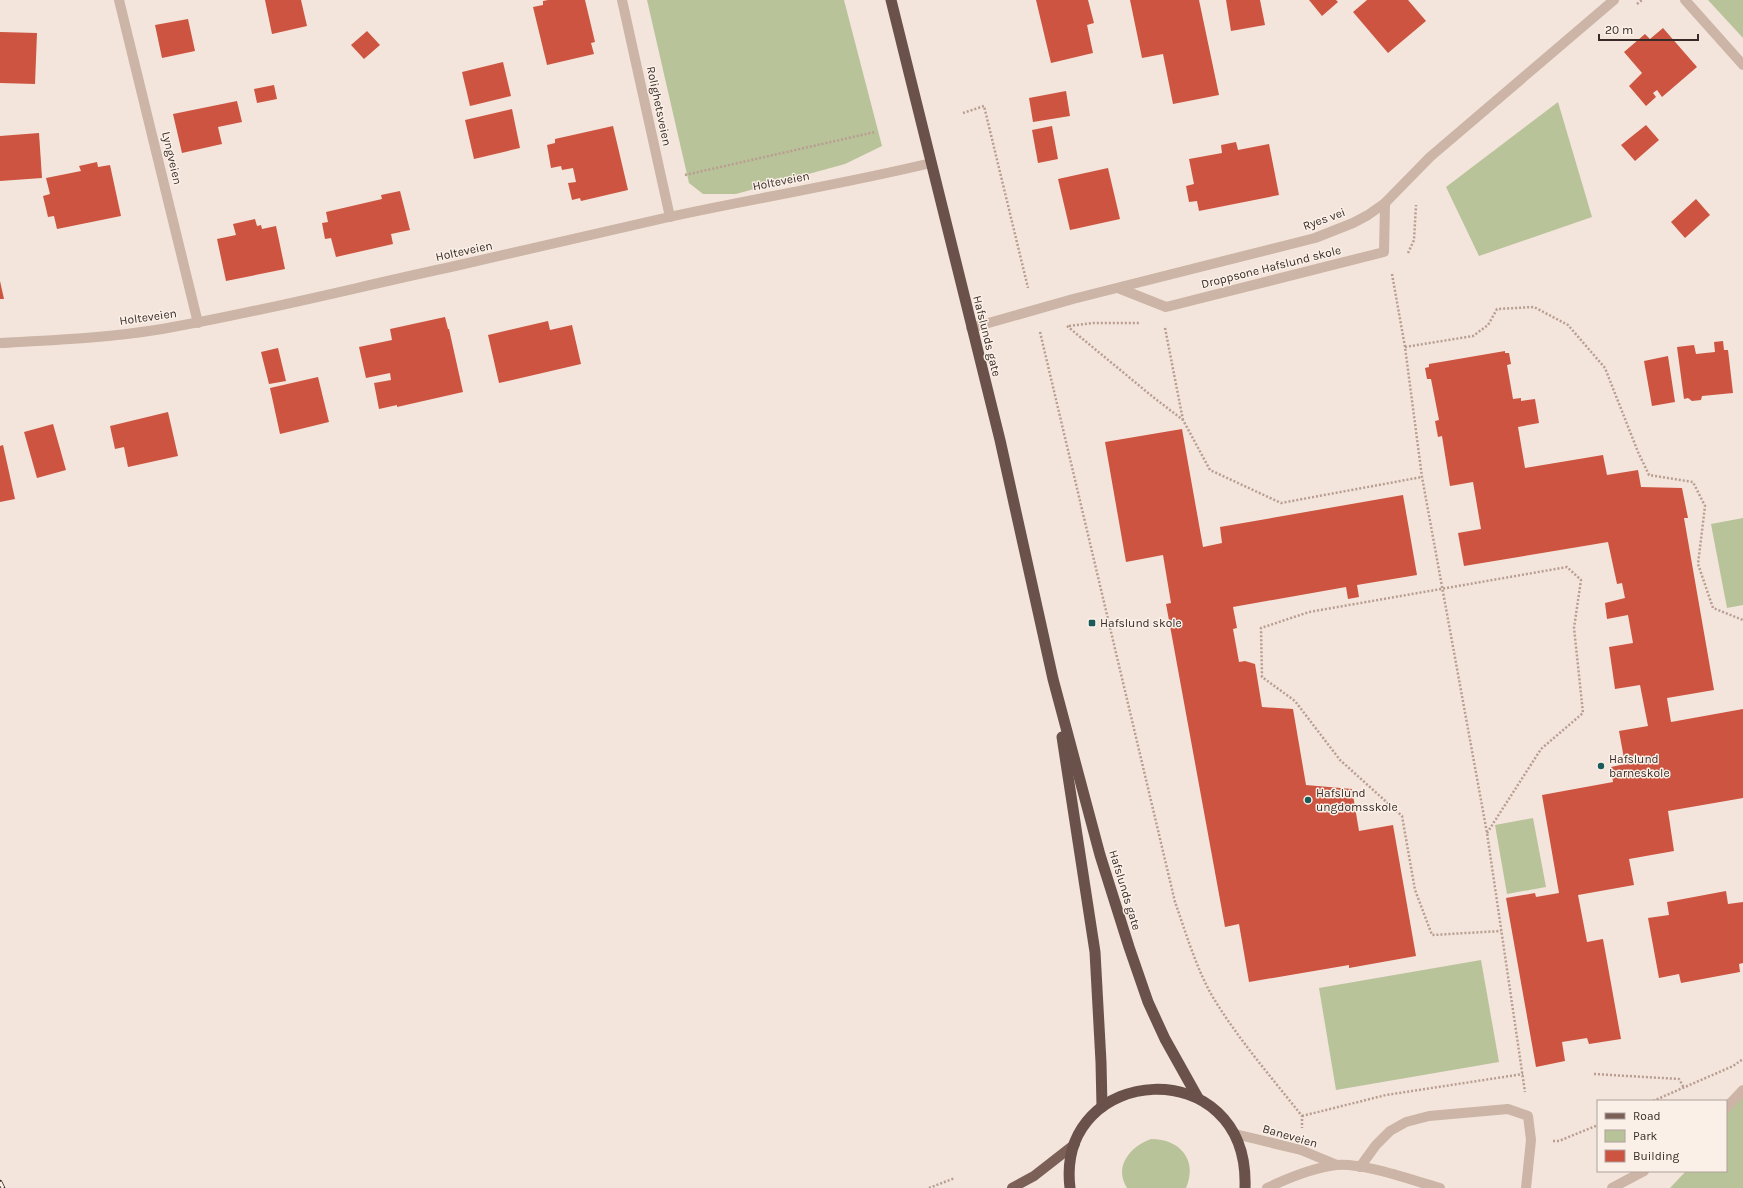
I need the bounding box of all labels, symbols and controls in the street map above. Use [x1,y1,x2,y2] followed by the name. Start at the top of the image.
[1599,16,1698,42] scale bar
[1605,23,1633,37] text: 20 m
[644,65,674,147] street label: Rolighetsveien
[159,130,185,186] street label: Lyngveien
[751,169,811,193] street label: Holteveien
[1301,205,1347,233] street label: Ryes vei
[434,238,494,264] street label: Holteveien
[1200,243,1342,291] street label: Droppsone Hafslund skole
[970,294,1004,378] street label: Hafslunds gate
[118,306,178,328] street label: Holteveien
[1100,616,1182,630] place label: Hafslund skole
[1087,618,1097,628] marker: Hafslund skole
[1609,752,1670,780] place label: Hafslund barneskole
[1596,761,1606,771] marker: Hafslund barneskole
[1316,786,1398,814] place label: Hafslund ungdomsskole
[1303,795,1313,805] marker: Hafslund ungdomsskole
[1106,848,1144,932] street label: Hafslunds gate
[1597,1100,1727,1172] legend
[1633,1109,1661,1123] text: Road
[1261,1121,1319,1151] street label: Baneveien
[1633,1129,1658,1143] text: Park
[1633,1149,1680,1163] text: Building

